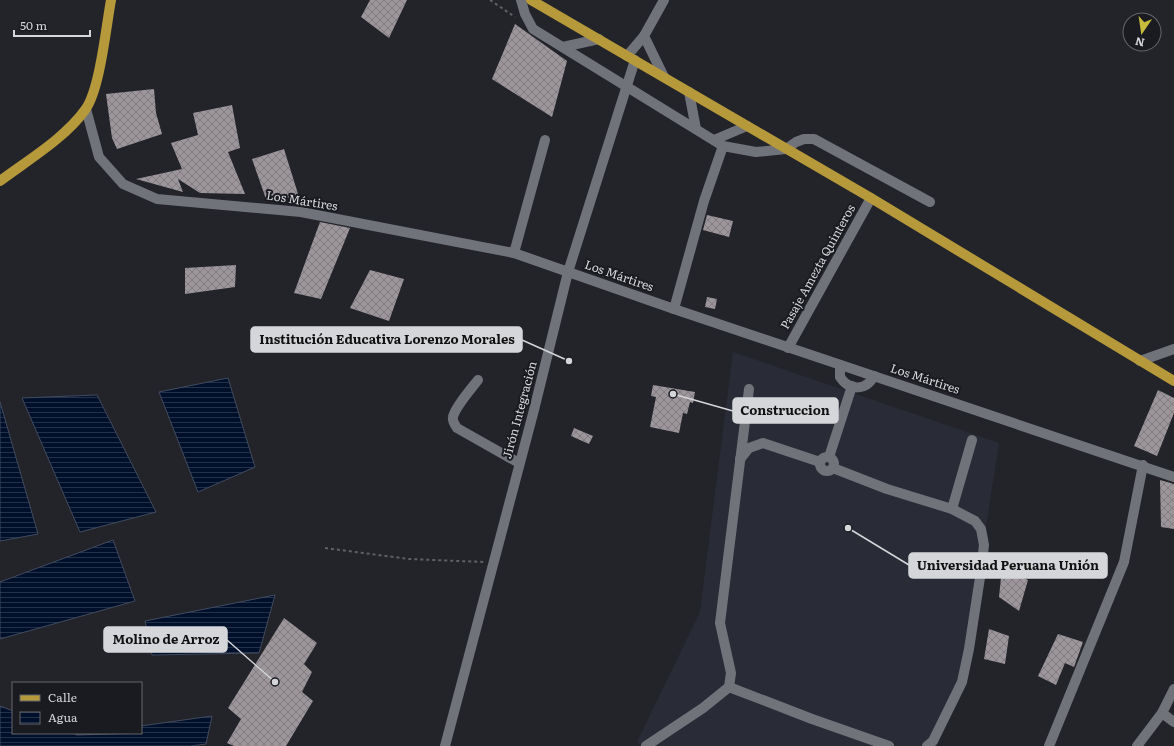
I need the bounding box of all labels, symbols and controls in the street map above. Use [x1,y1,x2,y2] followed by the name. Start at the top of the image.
[14,12,90,38] scale bar
[1122,12,1162,52] north arrow
[20,16,47,34] text: 50 m
[1133,34,1146,52] text: N
[265,185,340,215] street label: Los Mártires
[775,200,859,332] street label: Pasaje Amezta Quinteros
[582,255,657,295] street label: Los Mártires
[251,327,522,352] callout: Institución Educativa Lorenzo Morales
[259,329,515,348] text: Institución Educativa Lorenzo Morales
[888,358,963,398] street label: Los Mártires
[497,359,541,461] street label: Jirón Integración
[733,398,838,423] callout: Construccion
[740,400,830,419] text: Construccion
[909,553,1107,578] callout: Universidad Peruana Unión
[917,555,1099,574] text: Universidad Peruana Unión
[104,627,227,652] callout: Molino de Arroz
[113,629,219,648] text: Molino de Arroz
[12,682,142,734] legend
[48,688,77,706] text: Calle
[48,708,78,726] text: Agua

